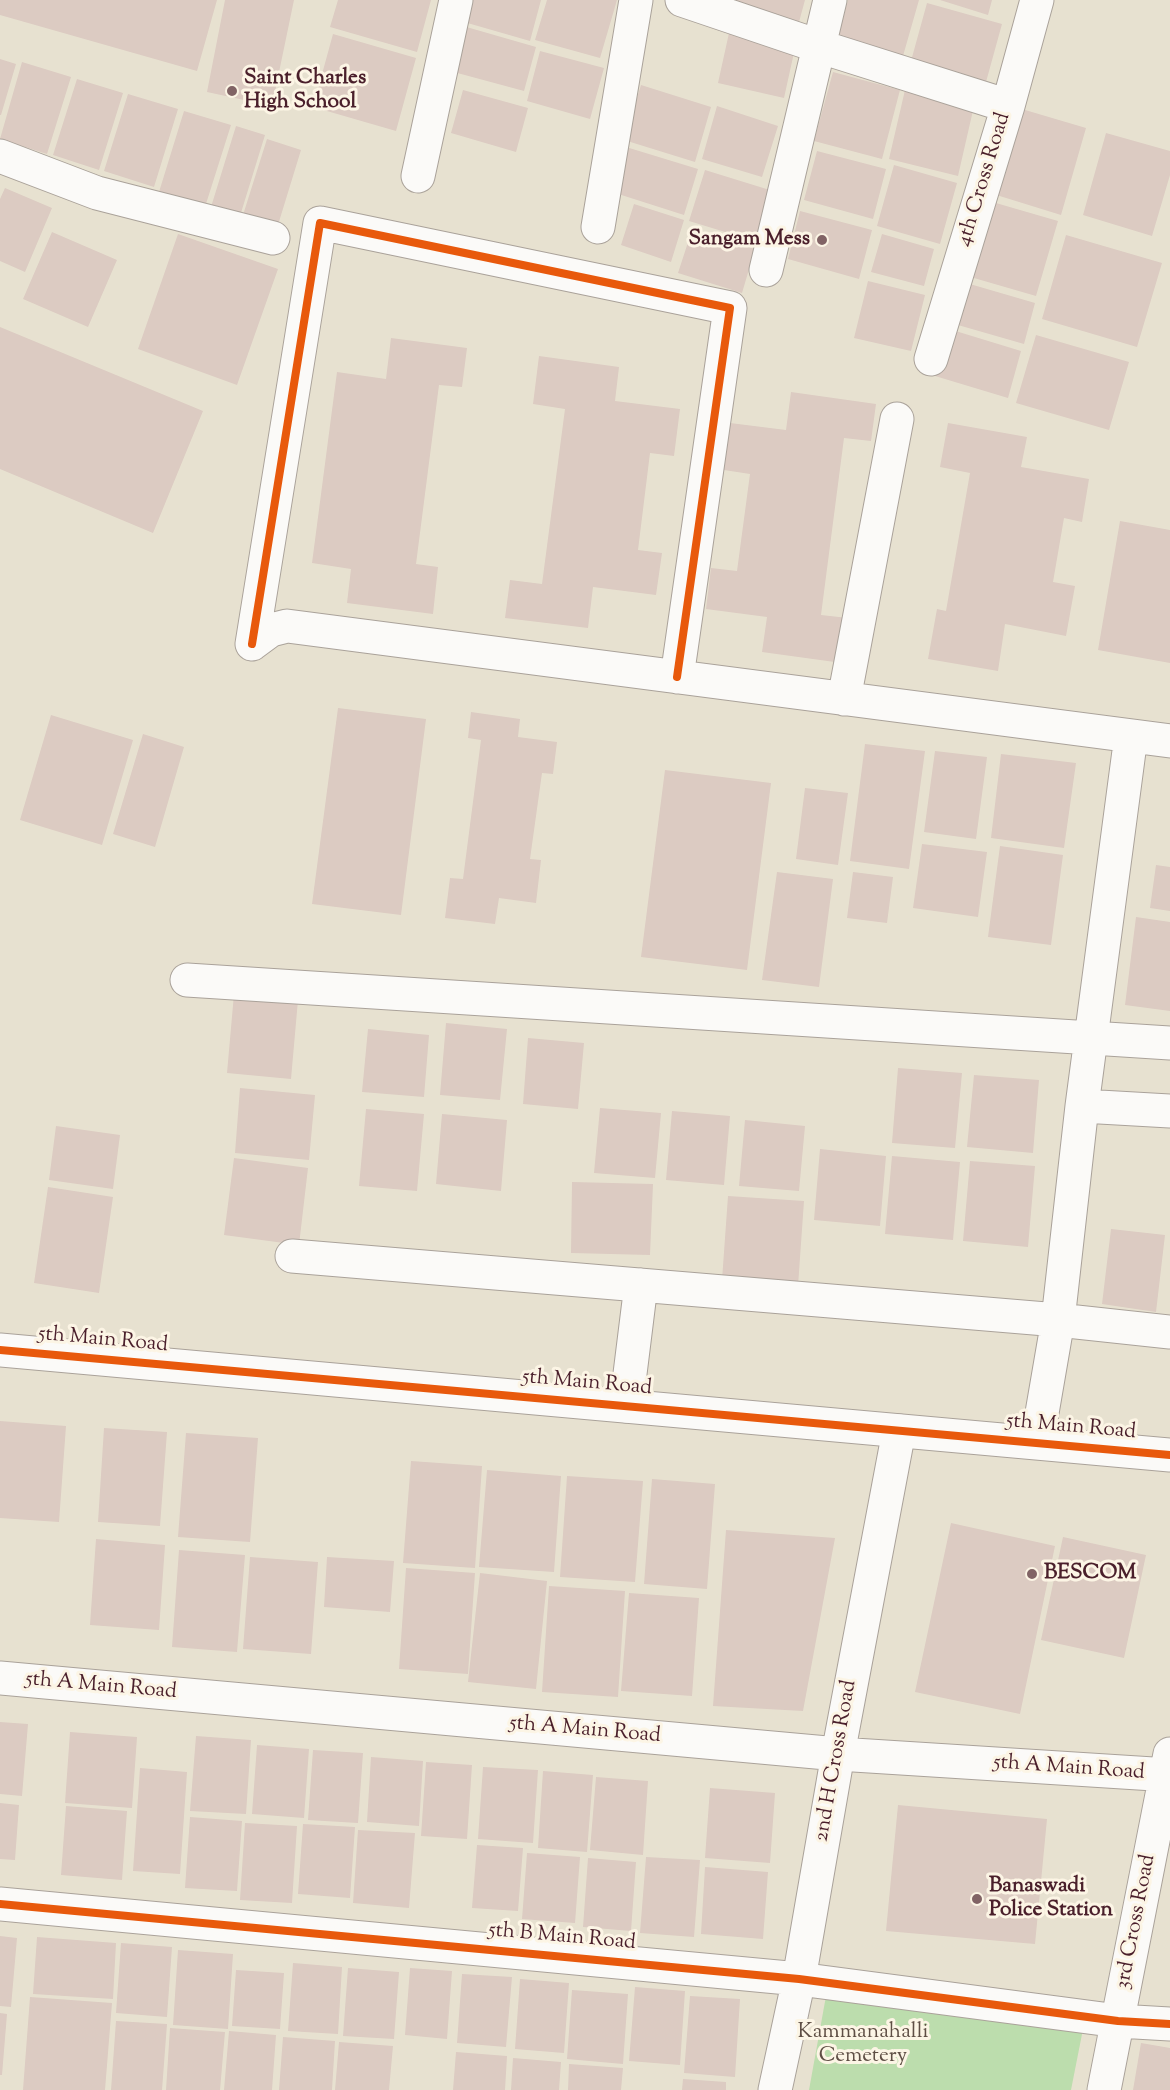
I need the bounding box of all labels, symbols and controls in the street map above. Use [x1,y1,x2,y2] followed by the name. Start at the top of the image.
[244,66,366,116] place label: Saint Charles High School
[225,84,239,98] marker: Saint Charles High School
[953,110,1017,250] street label: 4th Cross Road
[689,227,810,253] place label: Sangam Mess
[815,233,829,247] marker: Sangam Mess
[37,1323,169,1359] street label: 5th Main Road
[521,1366,653,1402] street label: 5th Main Road
[1005,1410,1137,1446] street label: 5th Main Road
[1044,1561,1136,1587] place label: BESCOM
[1025,1567,1039,1581] marker: BESCOM
[24,1668,178,1706] street label: 5th A Main Road
[810,1678,864,1844] street label: 2nd H Cross Road
[508,1712,662,1750] street label: 5th A Main Road
[992,1751,1146,1787] street label: 5th A Main Road
[1112,1853,1162,1991] street label: 3rd Cross Road
[989,1874,1113,1924] place label: Banaswadi Police Station
[970,1892,984,1906] marker: Banaswadi Police Station
[487,1919,637,1957] street label: 5th B Main Road
[797,2020,929,2070] park label: Kammanahalli Cemetery

